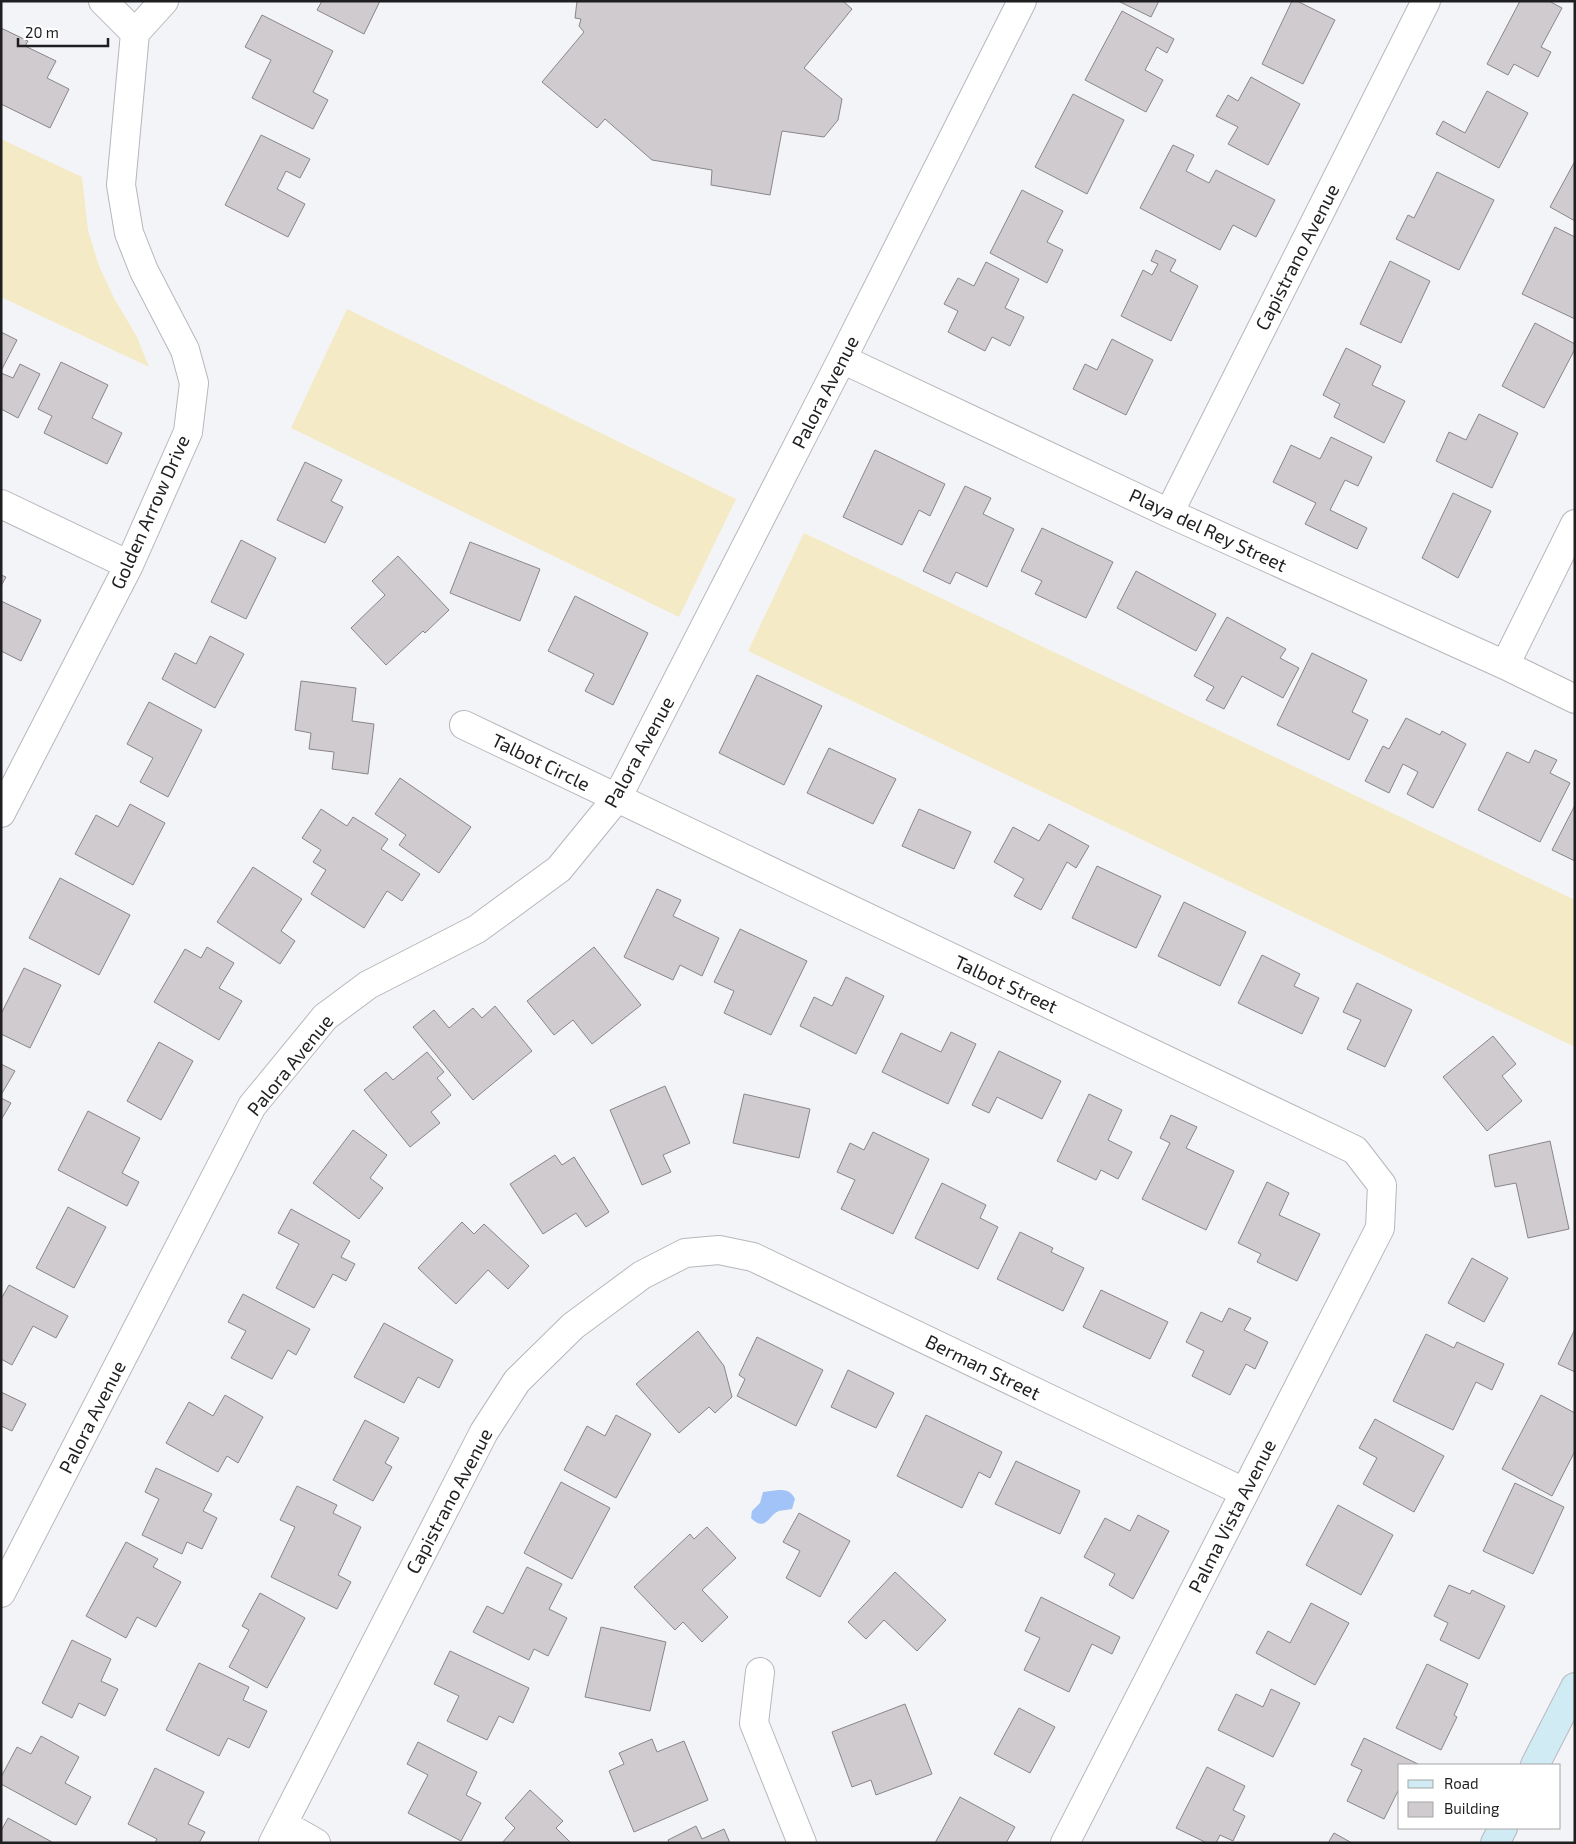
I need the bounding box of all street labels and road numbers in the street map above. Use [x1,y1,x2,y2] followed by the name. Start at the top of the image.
[1250,180,1343,334] street label: Capistrano Avenue
[786,332,863,452] street label: Palora Avenue
[105,431,194,593] street label: Golden Arrow Drive
[1126,483,1291,576] street label: Playa del Rey Street
[599,692,679,811] street label: Palora Avenue
[488,728,594,795] street label: Talbot Circle
[951,950,1061,1017] street label: Talbot Street
[242,1009,337,1120] street label: Palora Avenue
[922,1329,1044,1404] street label: Berman Street
[53,1357,130,1477] street label: Palora Avenue
[401,1424,497,1577] street label: Capistrano Avenue
[1183,1435,1280,1596] street label: Palma Vista Avenue

